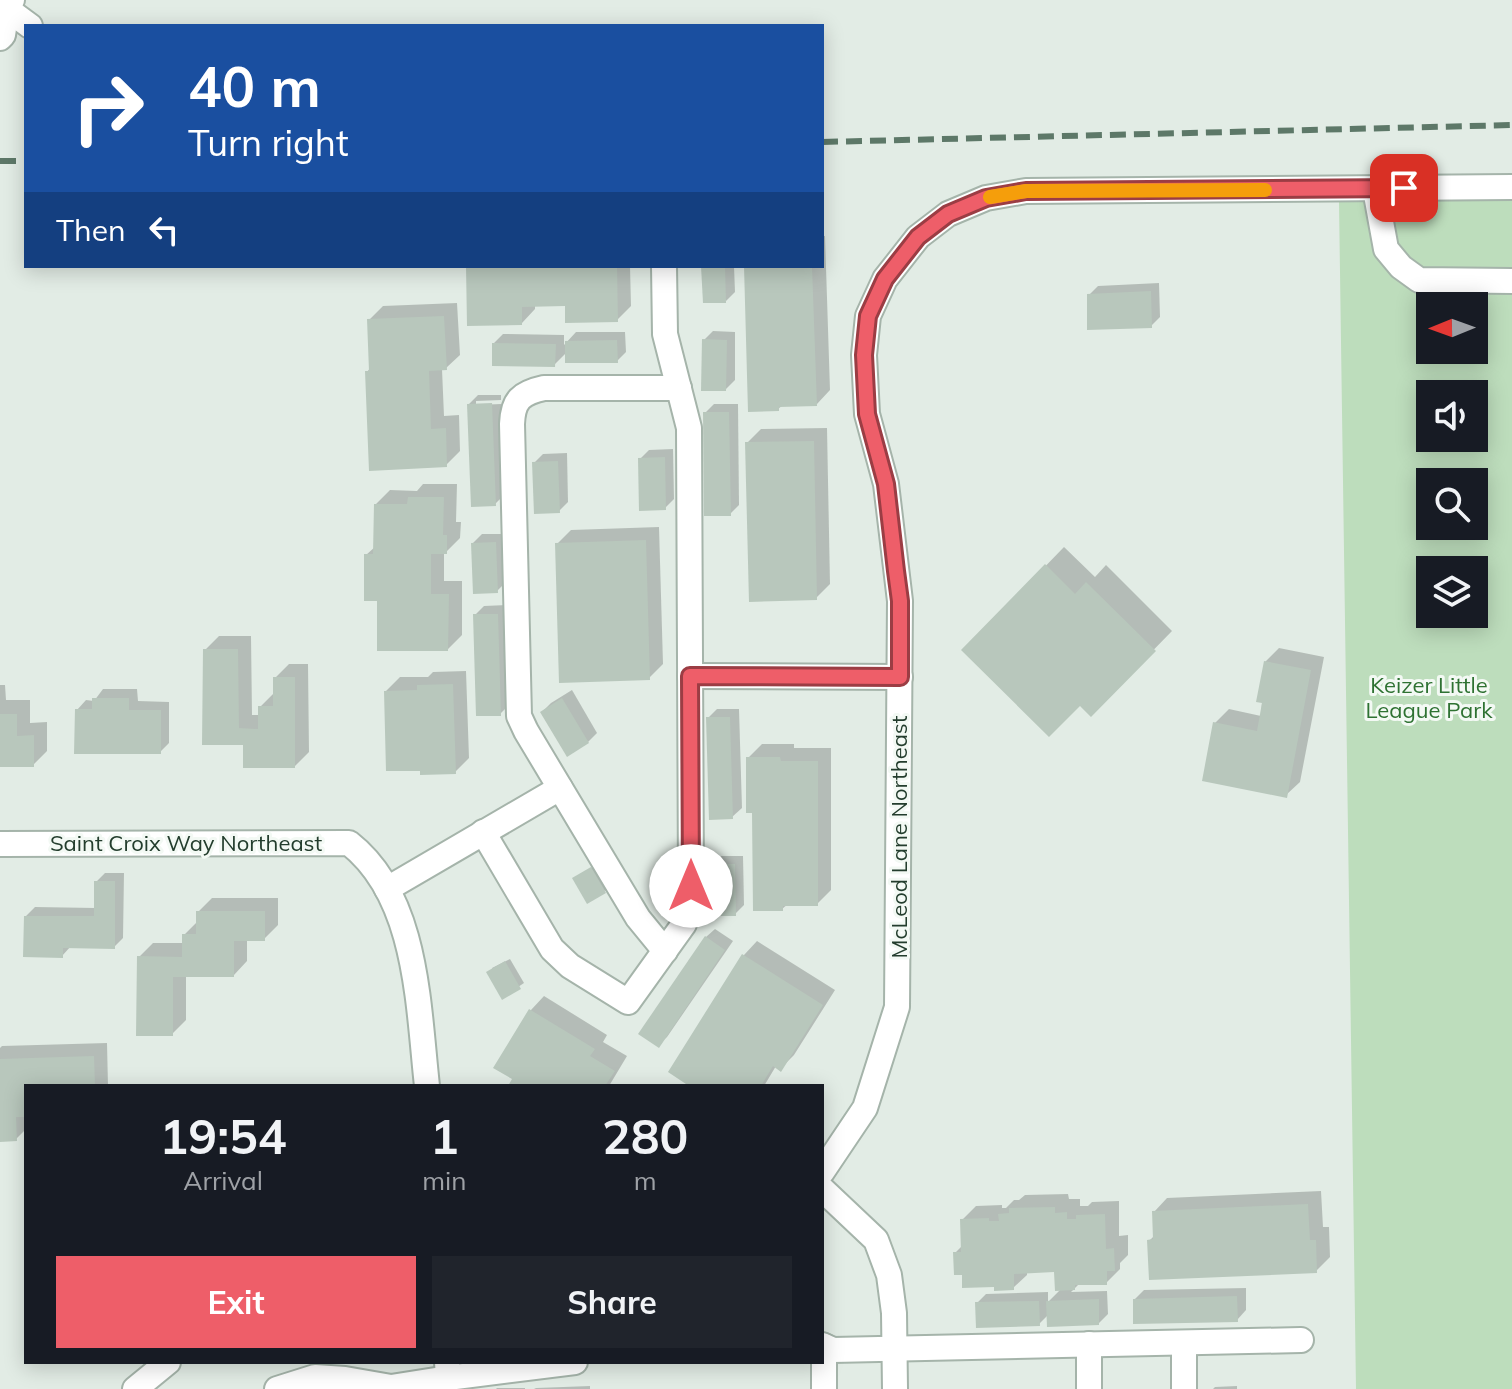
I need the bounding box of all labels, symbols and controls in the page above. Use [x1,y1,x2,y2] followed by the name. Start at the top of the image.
[188,51,321,121] text: 40 m
[56,56,160,160] icon: right
[188,120,349,165] text: Turn right
[1370,154,1438,222] pin
[1382,166,1426,210] icon: arrive
[142,208,186,252] icon: left
[56,211,126,249] text: Then
[1416,292,1488,364] north arrow
[1416,292,1488,628] map controls
[1416,380,1488,452] button: sound
[1416,468,1488,540] button: search
[1416,556,1488,628] button: layers
[1365,671,1493,724] park label: Keizer Little League Park
[885,715,913,958] street label: McLeod Lane Northeast
[50,829,322,857] street label: Saint Croix Way Northeast
[649,844,733,928] position arrow
[160,1106,287,1166] text: 19:54
[430,1106,459,1166] text: 1
[602,1106,688,1166] text: 280
[183,1164,263,1197] text: Arrival
[422,1164,466,1197] text: min
[634,1164,657,1197] text: m
[56,1256,416,1348] button: Exit
[432,1256,792,1348] button: Share

